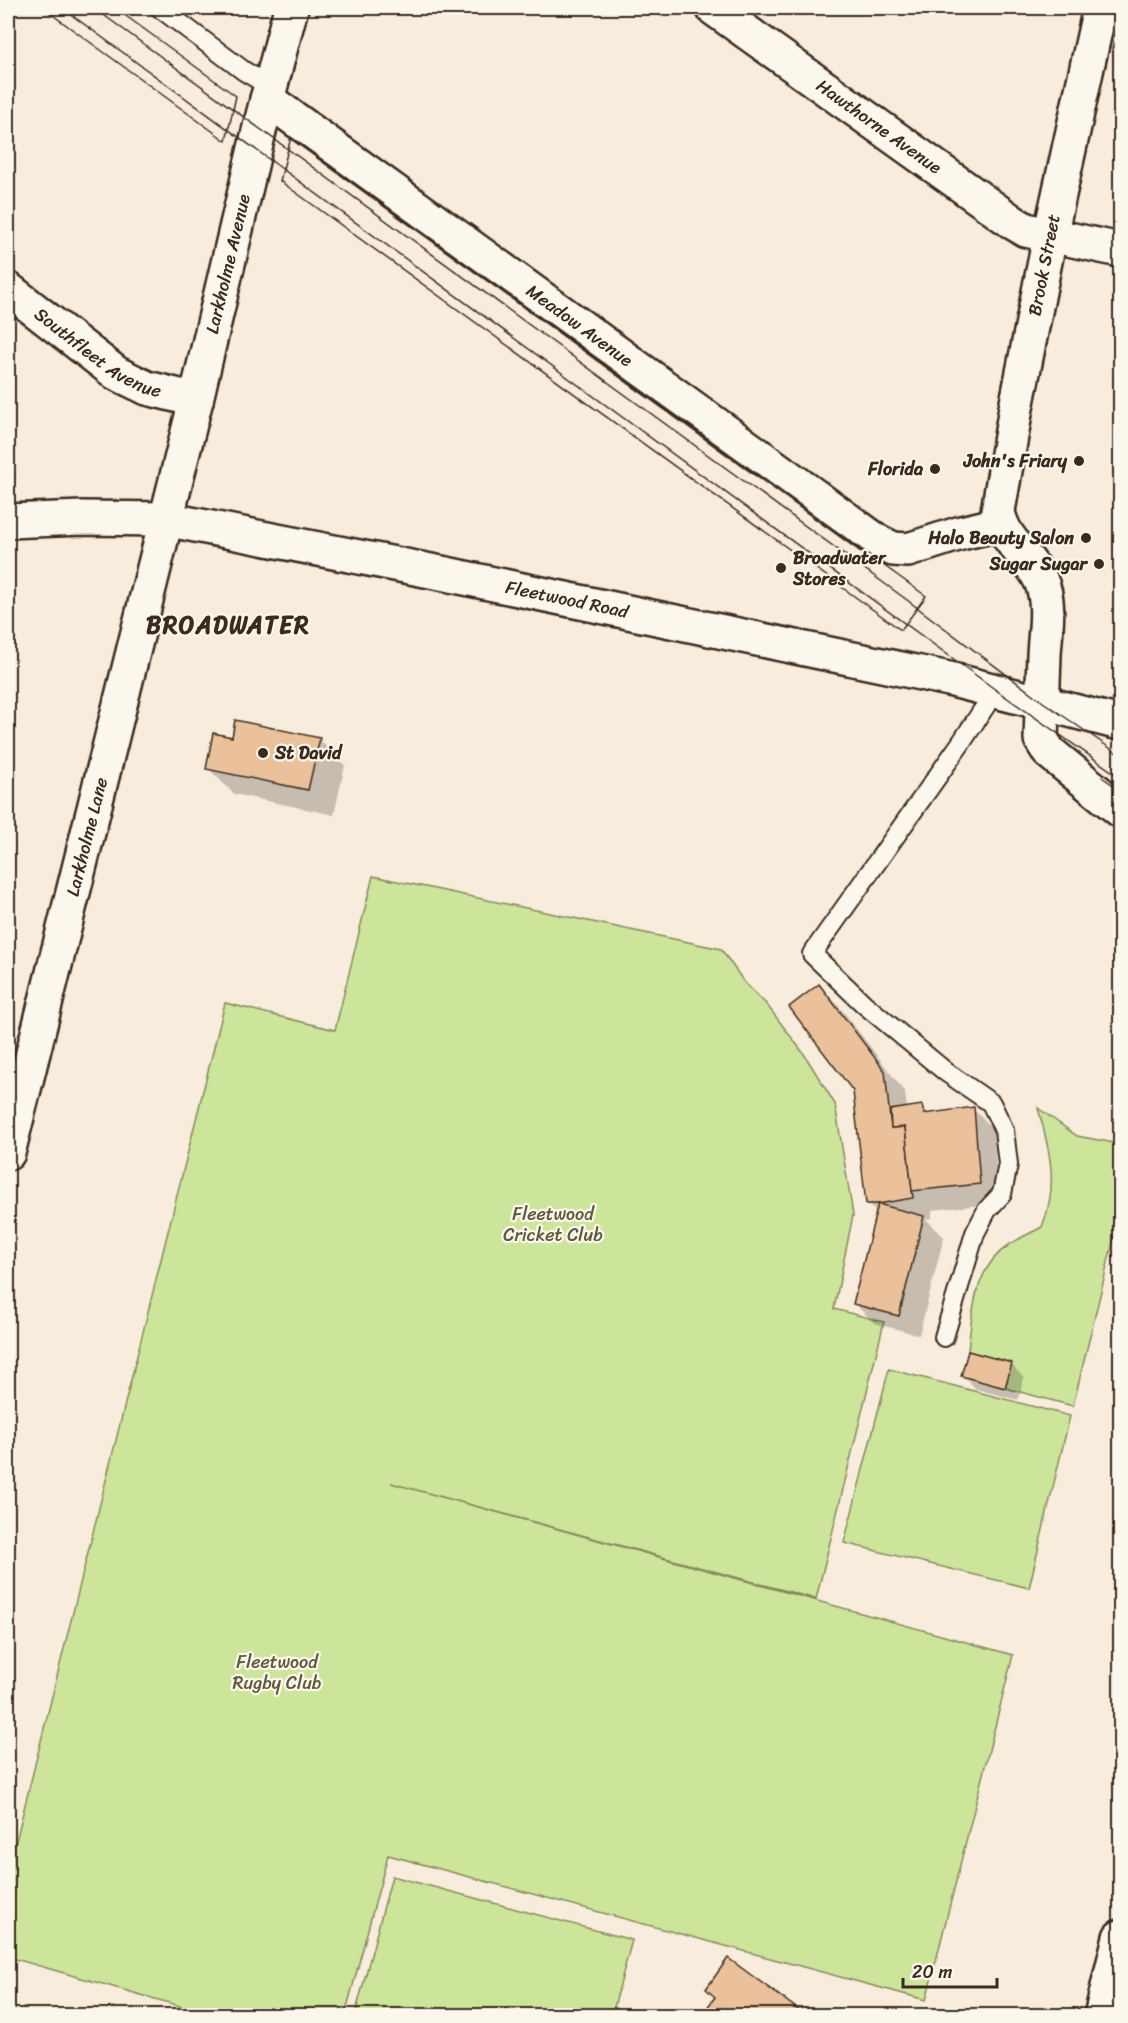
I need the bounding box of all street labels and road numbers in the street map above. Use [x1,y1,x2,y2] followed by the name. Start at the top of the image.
[809,70,949,183] street label: Hawthorne Avenue
[196,190,260,337] street label: Larkholme Avenue
[1018,211,1070,319] street label: Brook Street
[519,276,640,376] street label: Meadow Avenue
[27,299,165,407] street label: Southfleet Avenue
[503,571,633,628] street label: Fleetwood Road
[57,774,117,900] street label: Larkholme Lane

